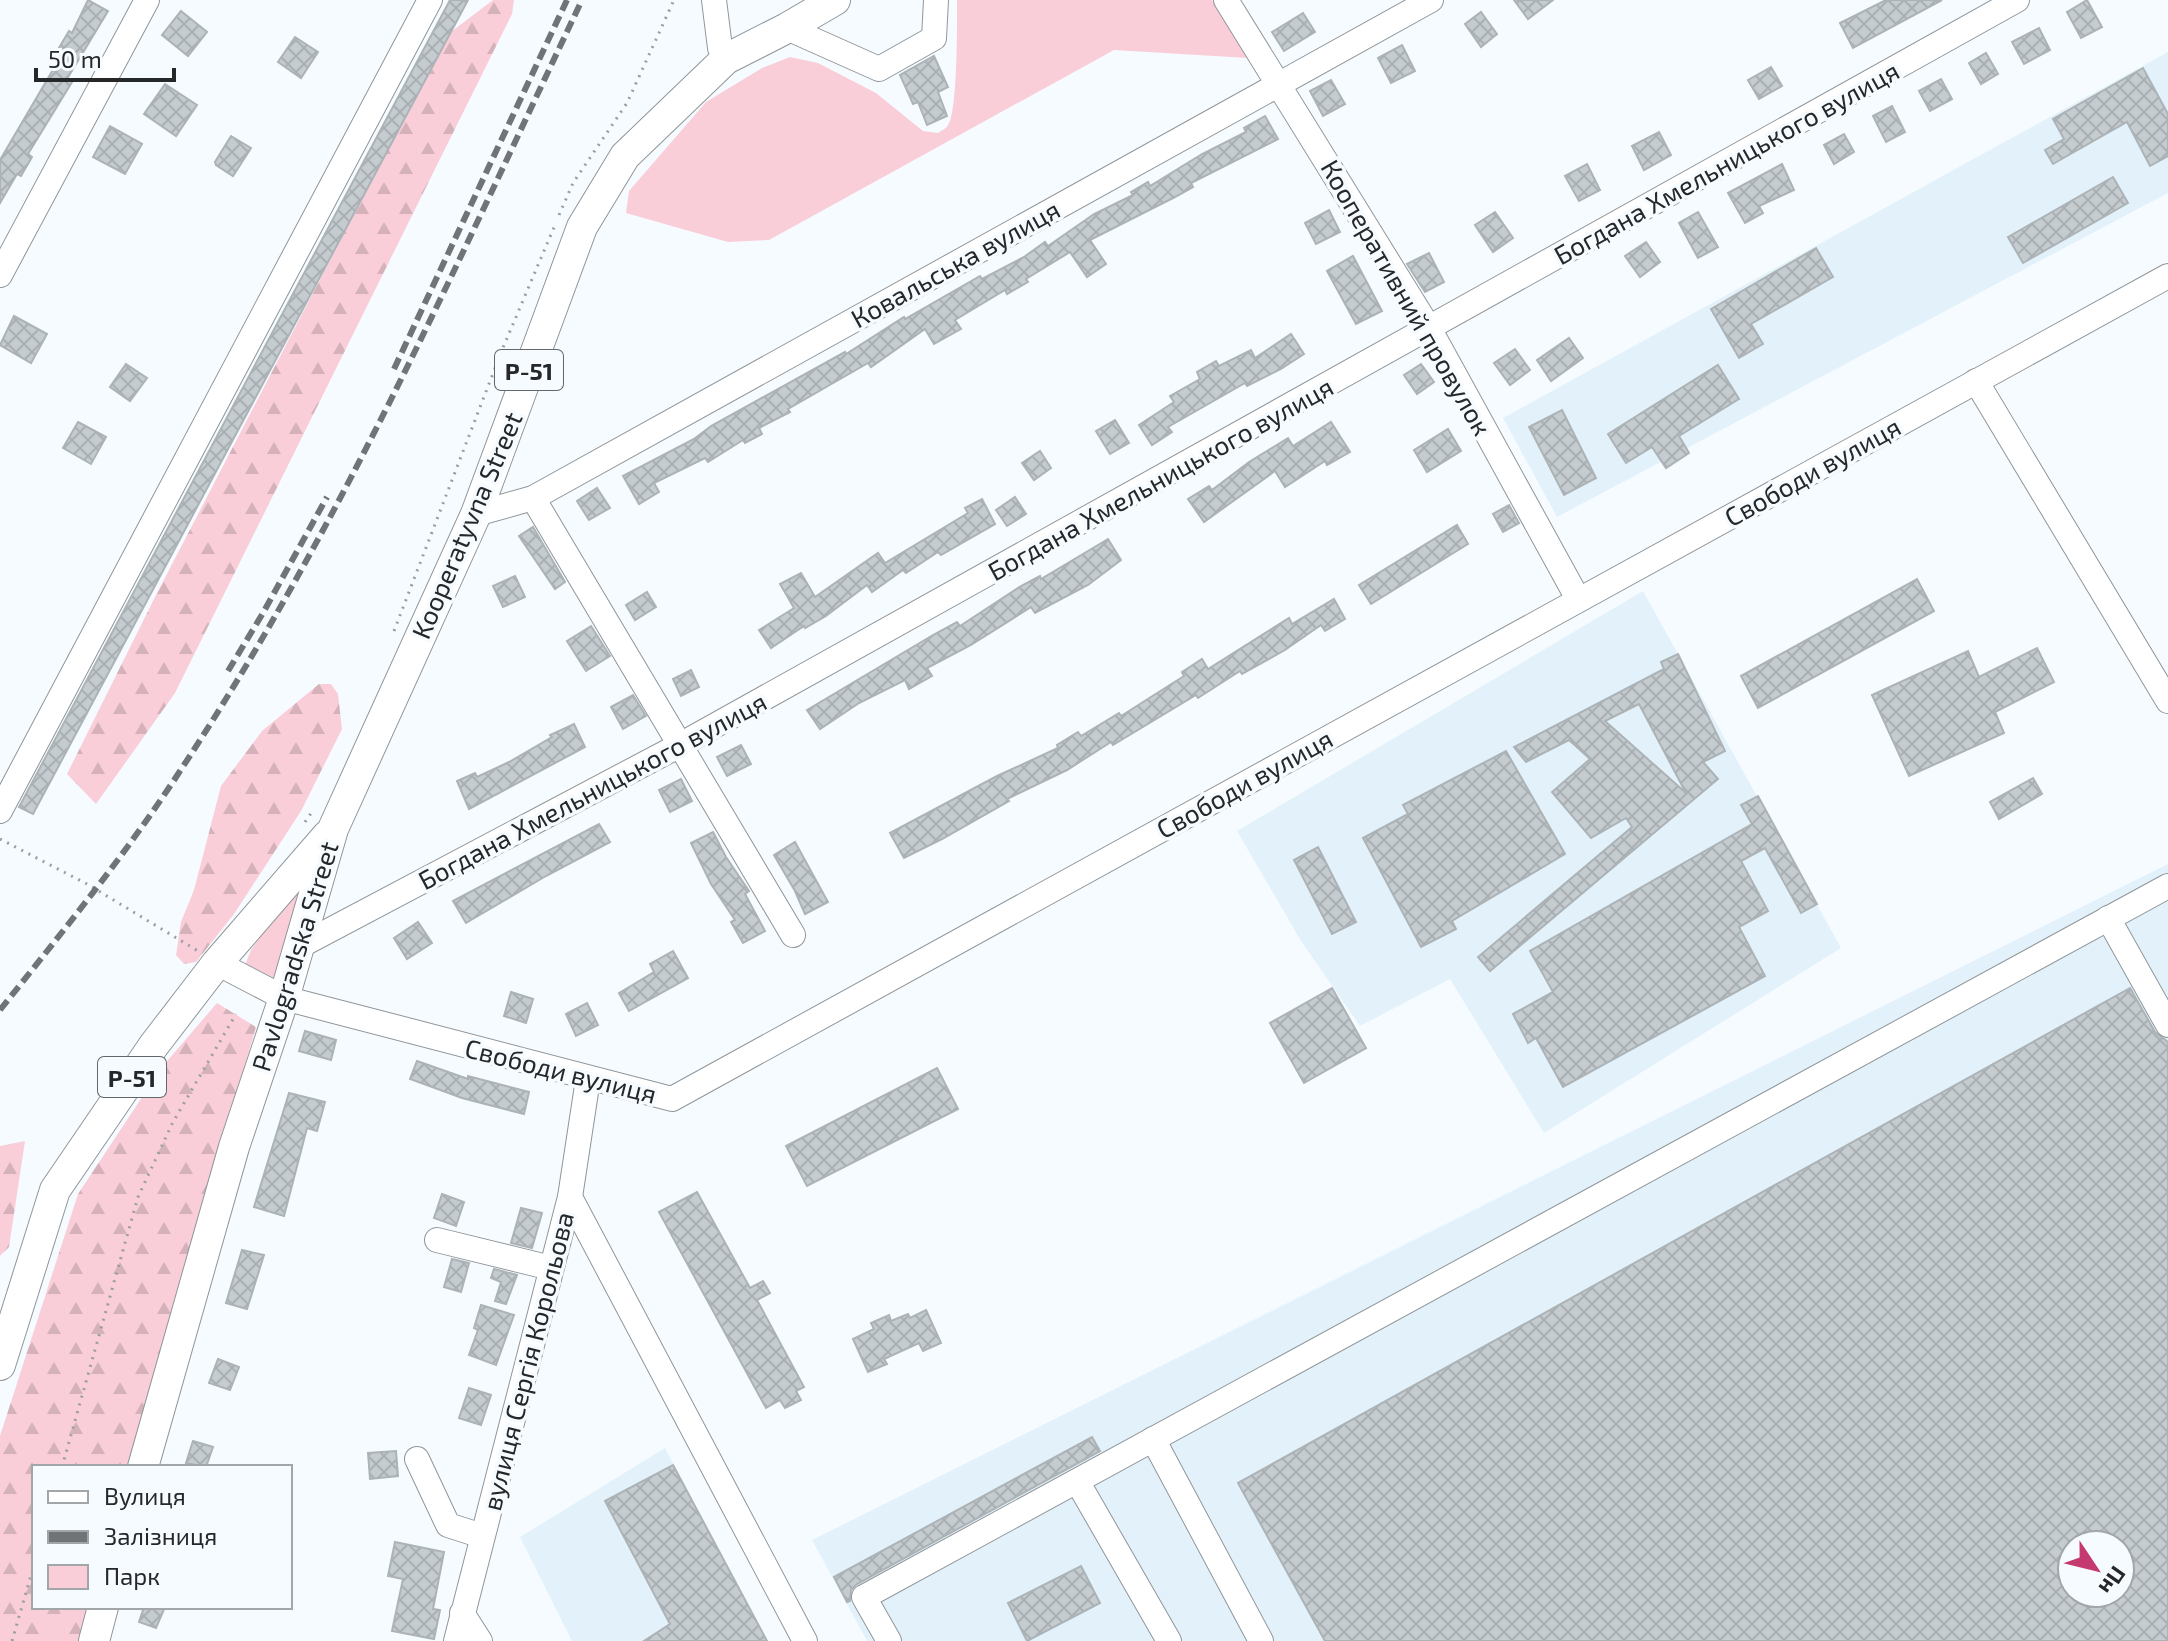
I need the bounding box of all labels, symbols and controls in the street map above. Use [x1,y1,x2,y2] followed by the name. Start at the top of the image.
[36,32,174,82] scale bar
[48,44,102,73] text: 50 m
[1548,54,1904,271] street label: Богдана Хмельницького вулиця
[1314,154,1499,441] street label: Кооперативний провулок
[845,193,1065,334] street label: Ковальська вулиця
[495,350,563,390] road number: Р-51
[982,370,1338,587] street label: Богдана Хмельницького вулиця
[404,407,528,643] street label: Kooperatyvna Street
[1719,410,1906,533] street label: Свободи вулиця
[413,685,772,896] street label: Богдана Хмельницького вулиця
[1151,722,1338,845] street label: Свободи вулиця
[244,837,344,1075] street label: Pavlogradska Street
[462,1031,660,1110] street label: Свободи вулиця
[98,1057,166,1097] road number: Р-51
[475,1209,580,1514] street label: вулиця Сергія Корольова
[32,1465,292,1609] legend
[104,1481,186,1511] text: Вулиця
[104,1521,217,1550] text: Залізниця
[2056,1529,2136,1609] north arrow
[104,1561,160,1590] text: Парк
[2094,1562,2132,1600] text: Пн

